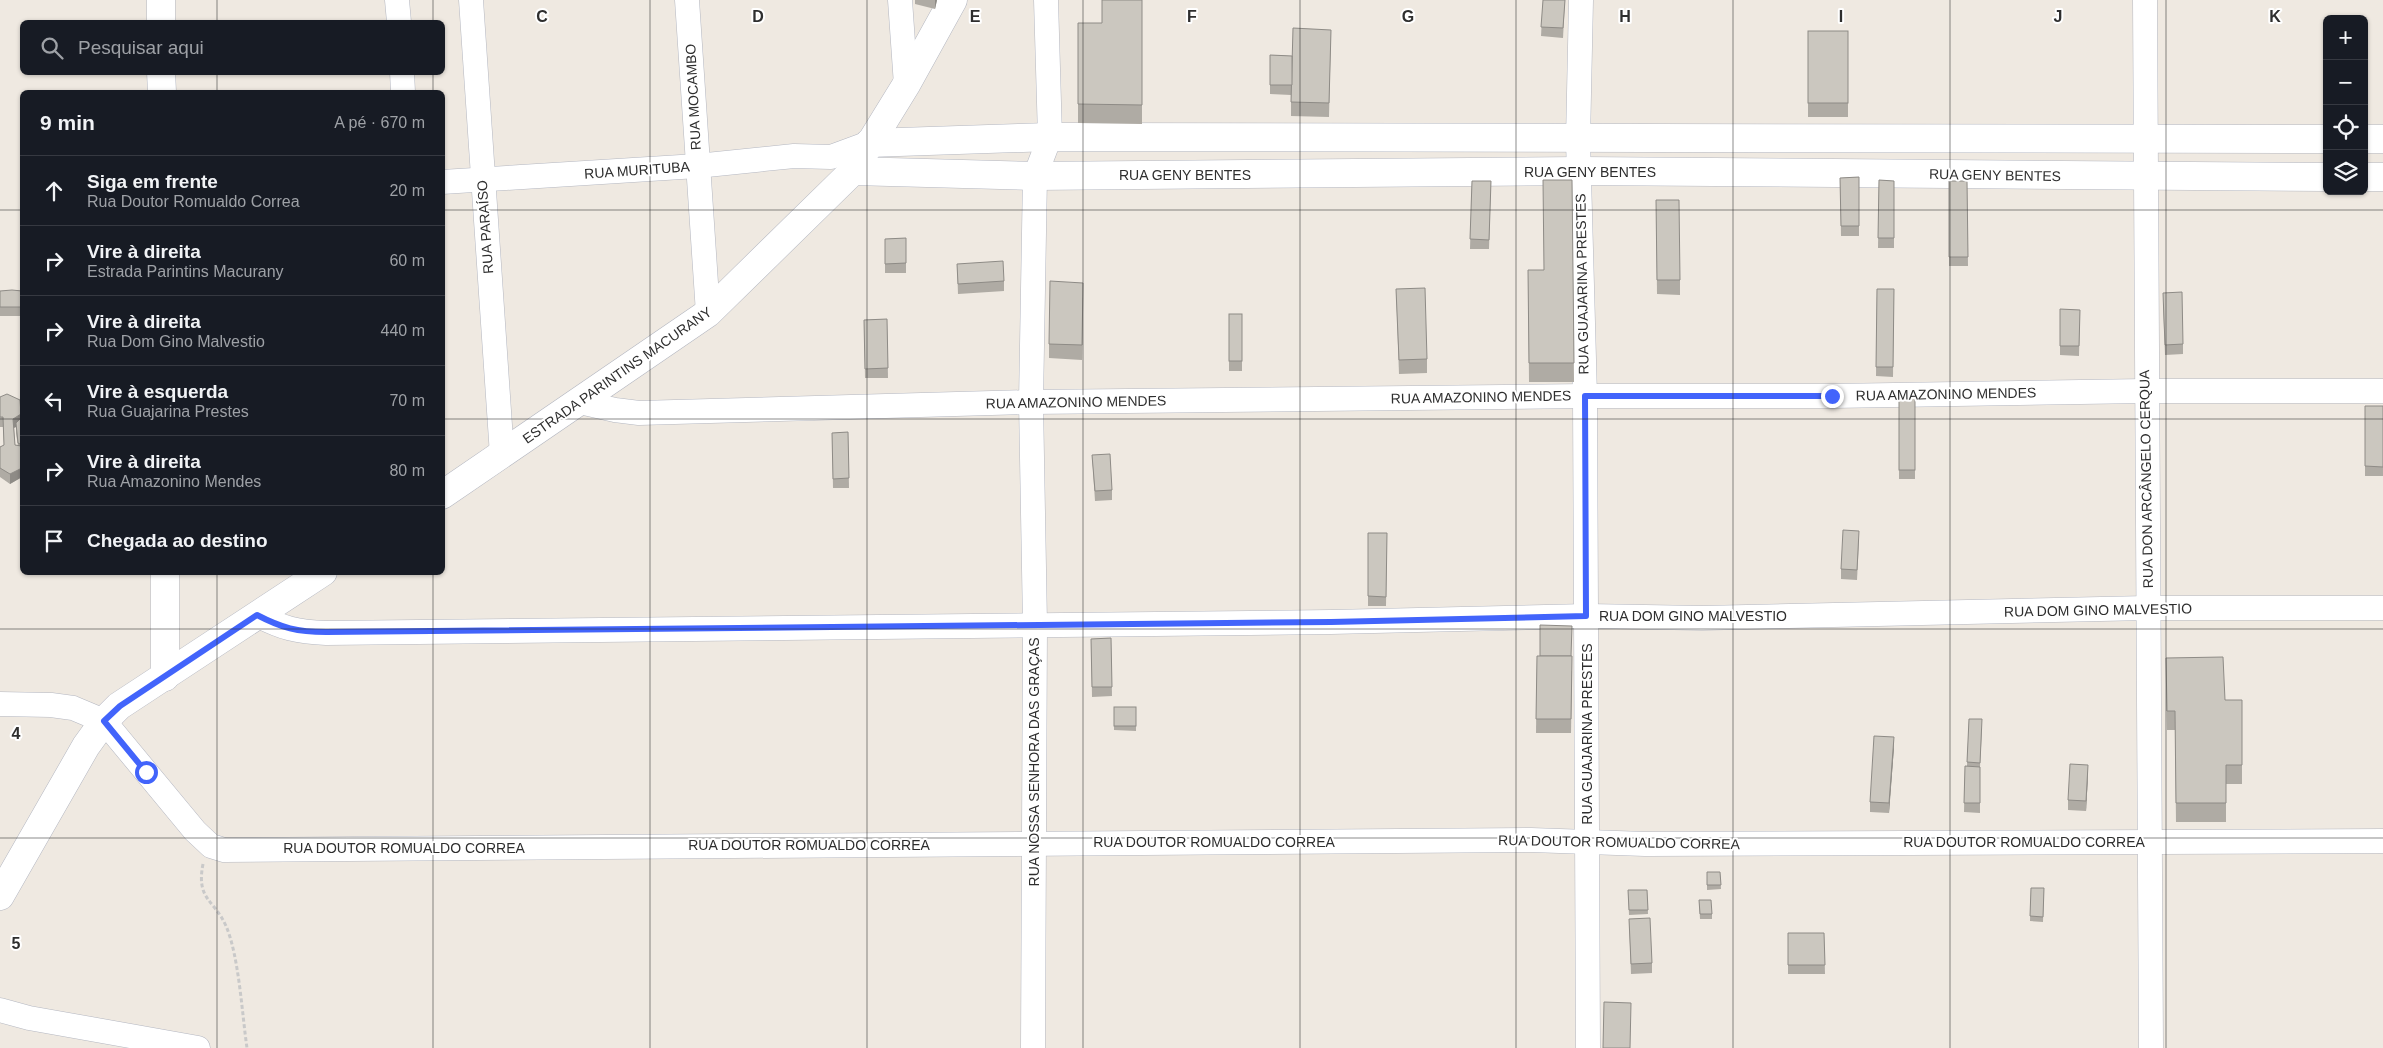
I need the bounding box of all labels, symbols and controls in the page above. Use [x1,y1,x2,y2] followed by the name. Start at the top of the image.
[536,8,548,25] text: C
[752,8,764,25] text: D
[970,8,981,25] text: E
[1187,8,1197,25] text: F
[1402,8,1414,25] text: G
[1619,8,1631,25] text: H
[1839,8,1843,25] text: I
[2054,8,2062,25] text: J
[2269,8,2281,25] text: K
[2323,15,2368,195] map controls
[2323,15,2368,60] button: +
[20,20,445,75] search box
[38,34,66,62] icon: search
[78,37,204,58] text: Pesquisar aqui
[682,43,704,151] street label: RUA MOCAMBO
[2323,60,2368,105] button: −
[2323,105,2368,150] button: locate
[40,111,95,134] text: 9 min
[334,114,425,131] text: A pé · 670 m
[2323,150,2368,195] button: layers
[584,158,691,182] street label: RUA MURITUBA
[1524,164,1656,180] street label: RUA GENY BENTES
[1929,166,2061,184] street label: RUA GENY BENTES
[1119,167,1251,183] street label: RUA GENY BENTES
[87,171,218,192] text: Siga em frente
[40,177,68,205] icon: ahead
[474,180,496,274] street label: RUA PARAÍSO
[389,182,425,199] text: 20 m
[87,193,300,210] text: Rua Doutor Romualdo Correa
[1572,193,1592,375] street label: RUA GUAJARINA PRESTES
[87,241,201,262] text: Vire à direita
[40,247,68,275] icon: right
[389,252,425,269] text: 60 m
[87,263,284,280] text: Estrada Parintins Macurany
[519,303,715,447] street label: ESTRADA PARINTINS MACURANY
[87,311,201,332] text: Vire à direita
[40,317,68,345] icon: right
[381,322,425,339] text: 440 m
[87,333,265,350] text: Rua Dom Gino Malvestio
[2136,369,2156,588] street label: RUA DON ARCÂNGELO CERQUA
[87,381,228,402] text: Vire à esquerda
[1856,384,2036,404] street label: RUA AMAZONINO MENDES
[1821,385,1844,408] route end
[40,387,68,415] icon: left
[1391,387,1571,407] street label: RUA AMAZONINO MENDES
[389,392,425,409] text: 70 m
[986,392,1166,412] street label: RUA AMAZONINO MENDES
[87,403,249,420] text: Rua Guajarina Prestes
[87,451,201,472] text: Vire à direita
[40,457,68,485] icon: right
[389,462,425,479] text: 80 m
[87,473,261,490] text: Rua Amazonino Mendes
[40,527,68,555] icon: arrive
[87,530,268,551] text: Chegada ao destino
[2004,600,2192,620] street label: RUA DOM GINO MALVESTIO
[1599,608,1787,624] street label: RUA DOM GINO MALVESTIO
[1026,638,1042,886] street label: RUA NOSSA SENHORA DAS GRAÇAS
[1579,643,1595,825] street label: RUA GUAJARINA PRESTES
[12,725,21,742] text: 4
[135,761,158,784] route start
[1498,832,1741,852] street label: RUA DOUTOR ROMUALDO CORREA
[1093,834,1335,850] street label: RUA DOUTOR ROMUALDO CORREA
[1903,834,2145,850] street label: RUA DOUTOR ROMUALDO CORREA
[688,837,930,853] street label: RUA DOUTOR ROMUALDO CORREA
[283,840,525,856] street label: RUA DOUTOR ROMUALDO CORREA
[12,935,21,952] text: 5

